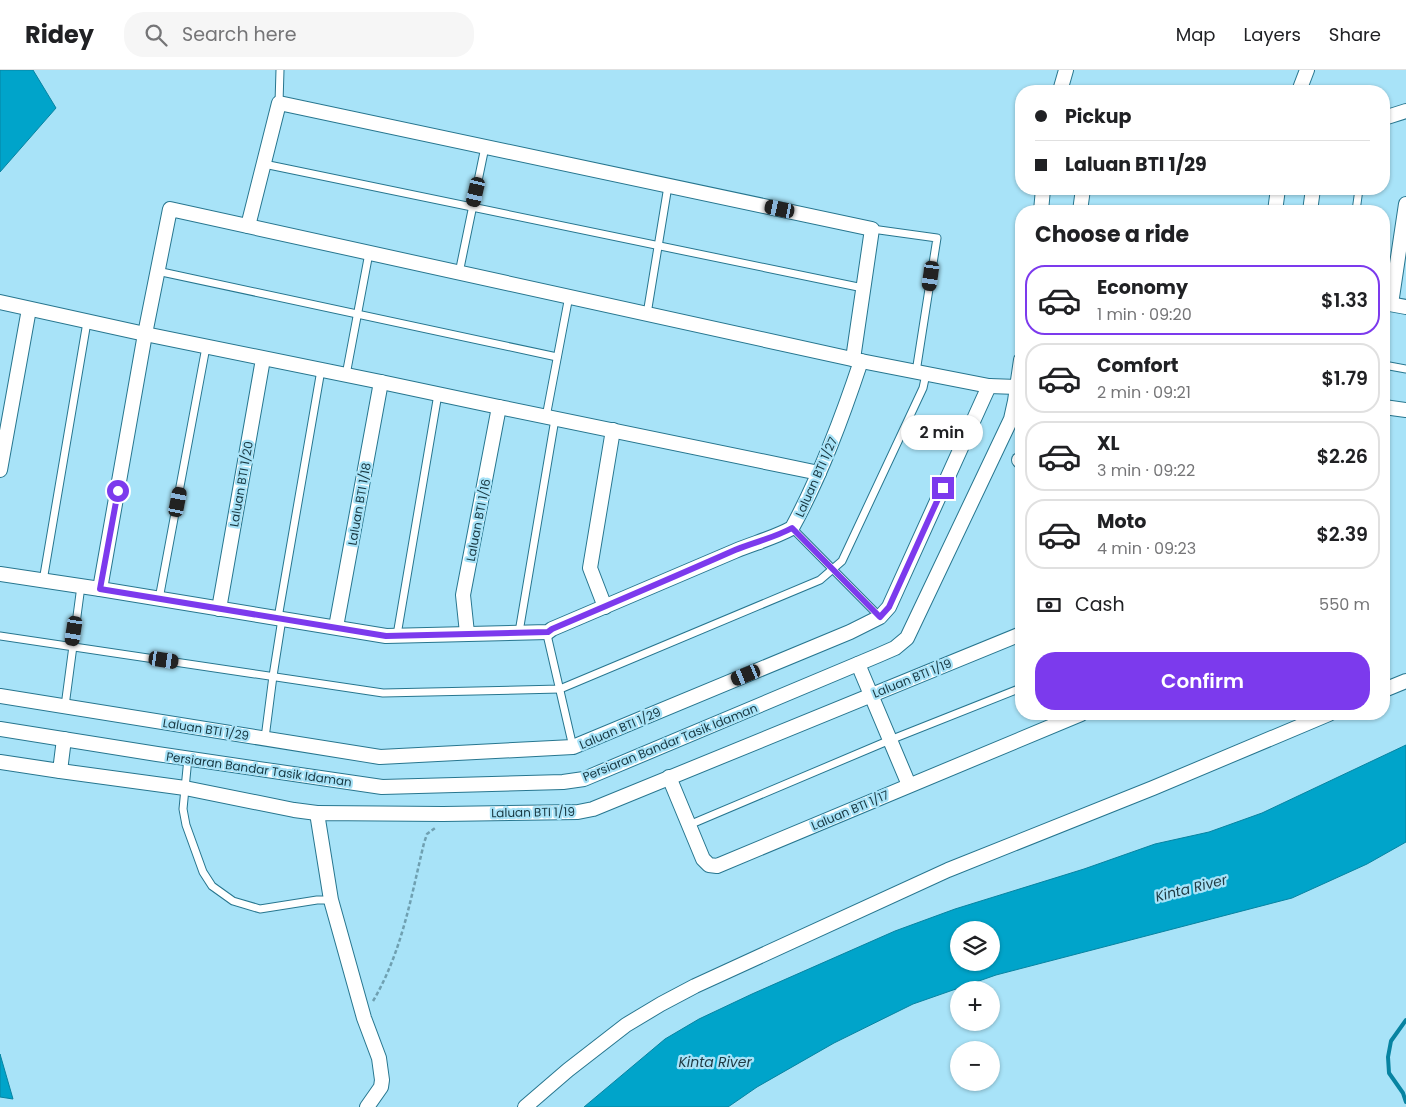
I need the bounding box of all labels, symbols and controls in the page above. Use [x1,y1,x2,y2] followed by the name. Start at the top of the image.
[124,12,474,57] search box
[25,18,94,51] text: Ridey
[142,21,170,49] icon: search
[182,21,296,48] text: Search here
[1176,22,1216,47] text: Map
[1244,22,1301,47] text: Layers
[1329,22,1381,47] text: Share
[1065,103,1131,130] text: Pickup
[1065,151,1207,178] text: Laluan BTI 1/29
[465,176,486,208] car
[763,199,796,219] car
[1035,219,1189,250] text: Choose a ride
[921,260,940,292] car
[1097,274,1188,301] text: Economy
[1037,278,1082,323] icon: car
[1321,287,1368,314] text: $1.33
[1097,303,1192,326] text: 1 min · 09:20
[1097,352,1179,379] text: Comfort
[1037,356,1082,401] icon: car
[1321,365,1368,392] text: $1.79
[1097,381,1191,404] text: 2 min · 09:21
[902,416,984,450] callout: 2 min
[920,421,964,444] text: 2 min
[1097,430,1120,457] text: XL
[791,434,841,520] street label: Laluan BTI 1/27
[1037,434,1082,479] icon: car
[225,440,257,528] street label: Laluan BTI 1/20
[1317,443,1368,470] text: $2.26
[1097,459,1195,482] text: 3 min · 09:22
[343,461,375,547] street label: Laluan BTI 1/18
[462,477,494,563] street label: Laluan BTI 1/16
[932,477,954,499] route end
[107,480,129,502] route start
[167,486,188,518] car
[1097,508,1146,535] text: Moto
[1037,512,1082,557] icon: car
[1316,521,1368,548] text: $2.39
[1097,537,1196,560] text: 4 min · 09:23
[1035,591,1063,619] icon: cash
[1075,591,1125,618] text: Cash
[1319,593,1370,616] text: 550 m
[64,615,83,647] car
[148,650,179,670] car
[1035,652,1370,710] button: Confirm
[870,654,954,702] street label: Laluan BTI 1/19
[729,662,762,688] car
[580,699,760,785] street label: Persiaran Bandar Tasik Idaman
[577,703,663,753] street label: Laluan BTI 1/29
[162,714,250,744] street label: Laluan BTI 1/29
[165,748,353,790] street label: Persiaran Bandar Tasik Idaman
[809,786,892,834] street label: Laluan BTI 1/17
[491,803,575,821] street label: Laluan BTI 1/19
[1153,869,1230,907] water label: Kinta River
[950,921,1000,1091] map controls
[950,921,1000,971] button: layers
[950,981,1000,1031] button: +
[950,1041,1000,1091] button: −
[678,1052,752,1072] water label: Kinta River

